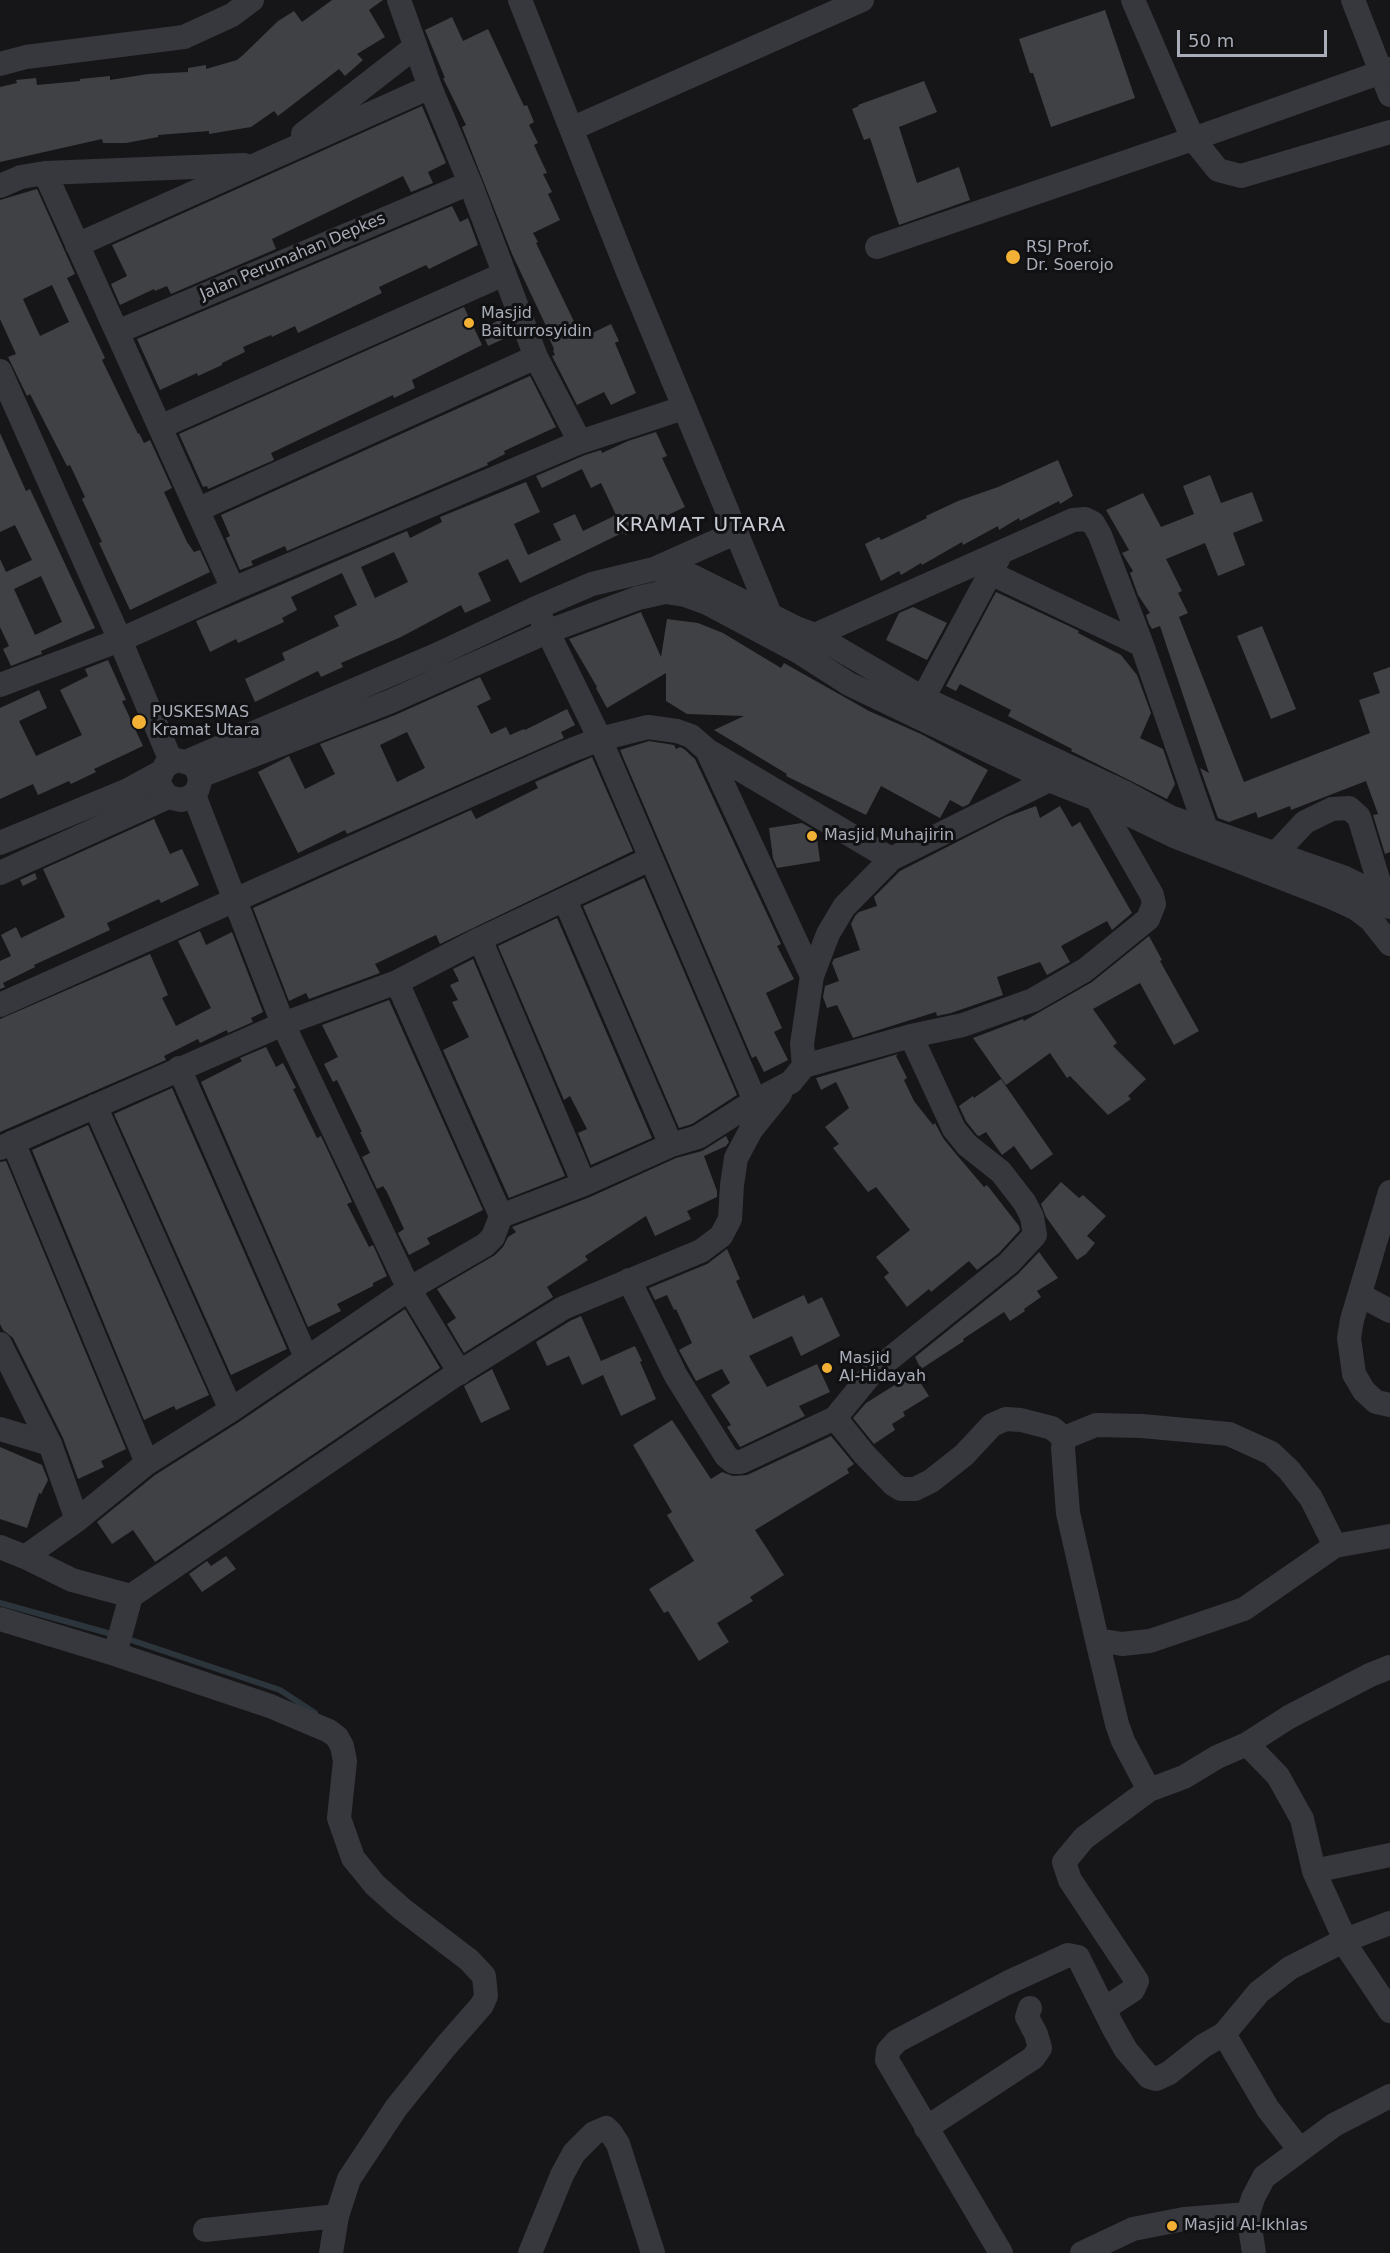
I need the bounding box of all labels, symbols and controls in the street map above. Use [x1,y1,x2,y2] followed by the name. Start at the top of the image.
[1180,18,1330,56] scale bar
[1188,30,1234,51] text: 50 m
[197,209,389,305] street label: Jalan Perumahan Depkes
[1026,238,1114,276] place label: RSJ Prof. Dr. Soerojo
[1004,248,1022,266] marker: RSJ Prof. Dr. Soerojo
[481,304,592,342] place label: Masjid Baiturrosyidin
[462,316,476,330] marker: Masjid Baiturrosyidin
[615,514,787,538] district label: KRAMAT UTARA
[152,703,260,741] place label: PUSKESMAS Kramat Utara
[130,713,148,731] marker: PUSKESMAS Kramat Utara
[824,826,954,846] place label: Masjid Muhajirin
[805,829,819,843] marker: Masjid Muhajirin
[839,1349,926,1387] place label: Masjid Al-Hidayah
[820,1361,834,1375] marker: Masjid Al-Hidayah
[1184,2216,1308,2236] place label: Masjid Al-Ikhlas
[1165,2219,1179,2233] marker: Masjid Al-Ikhlas

